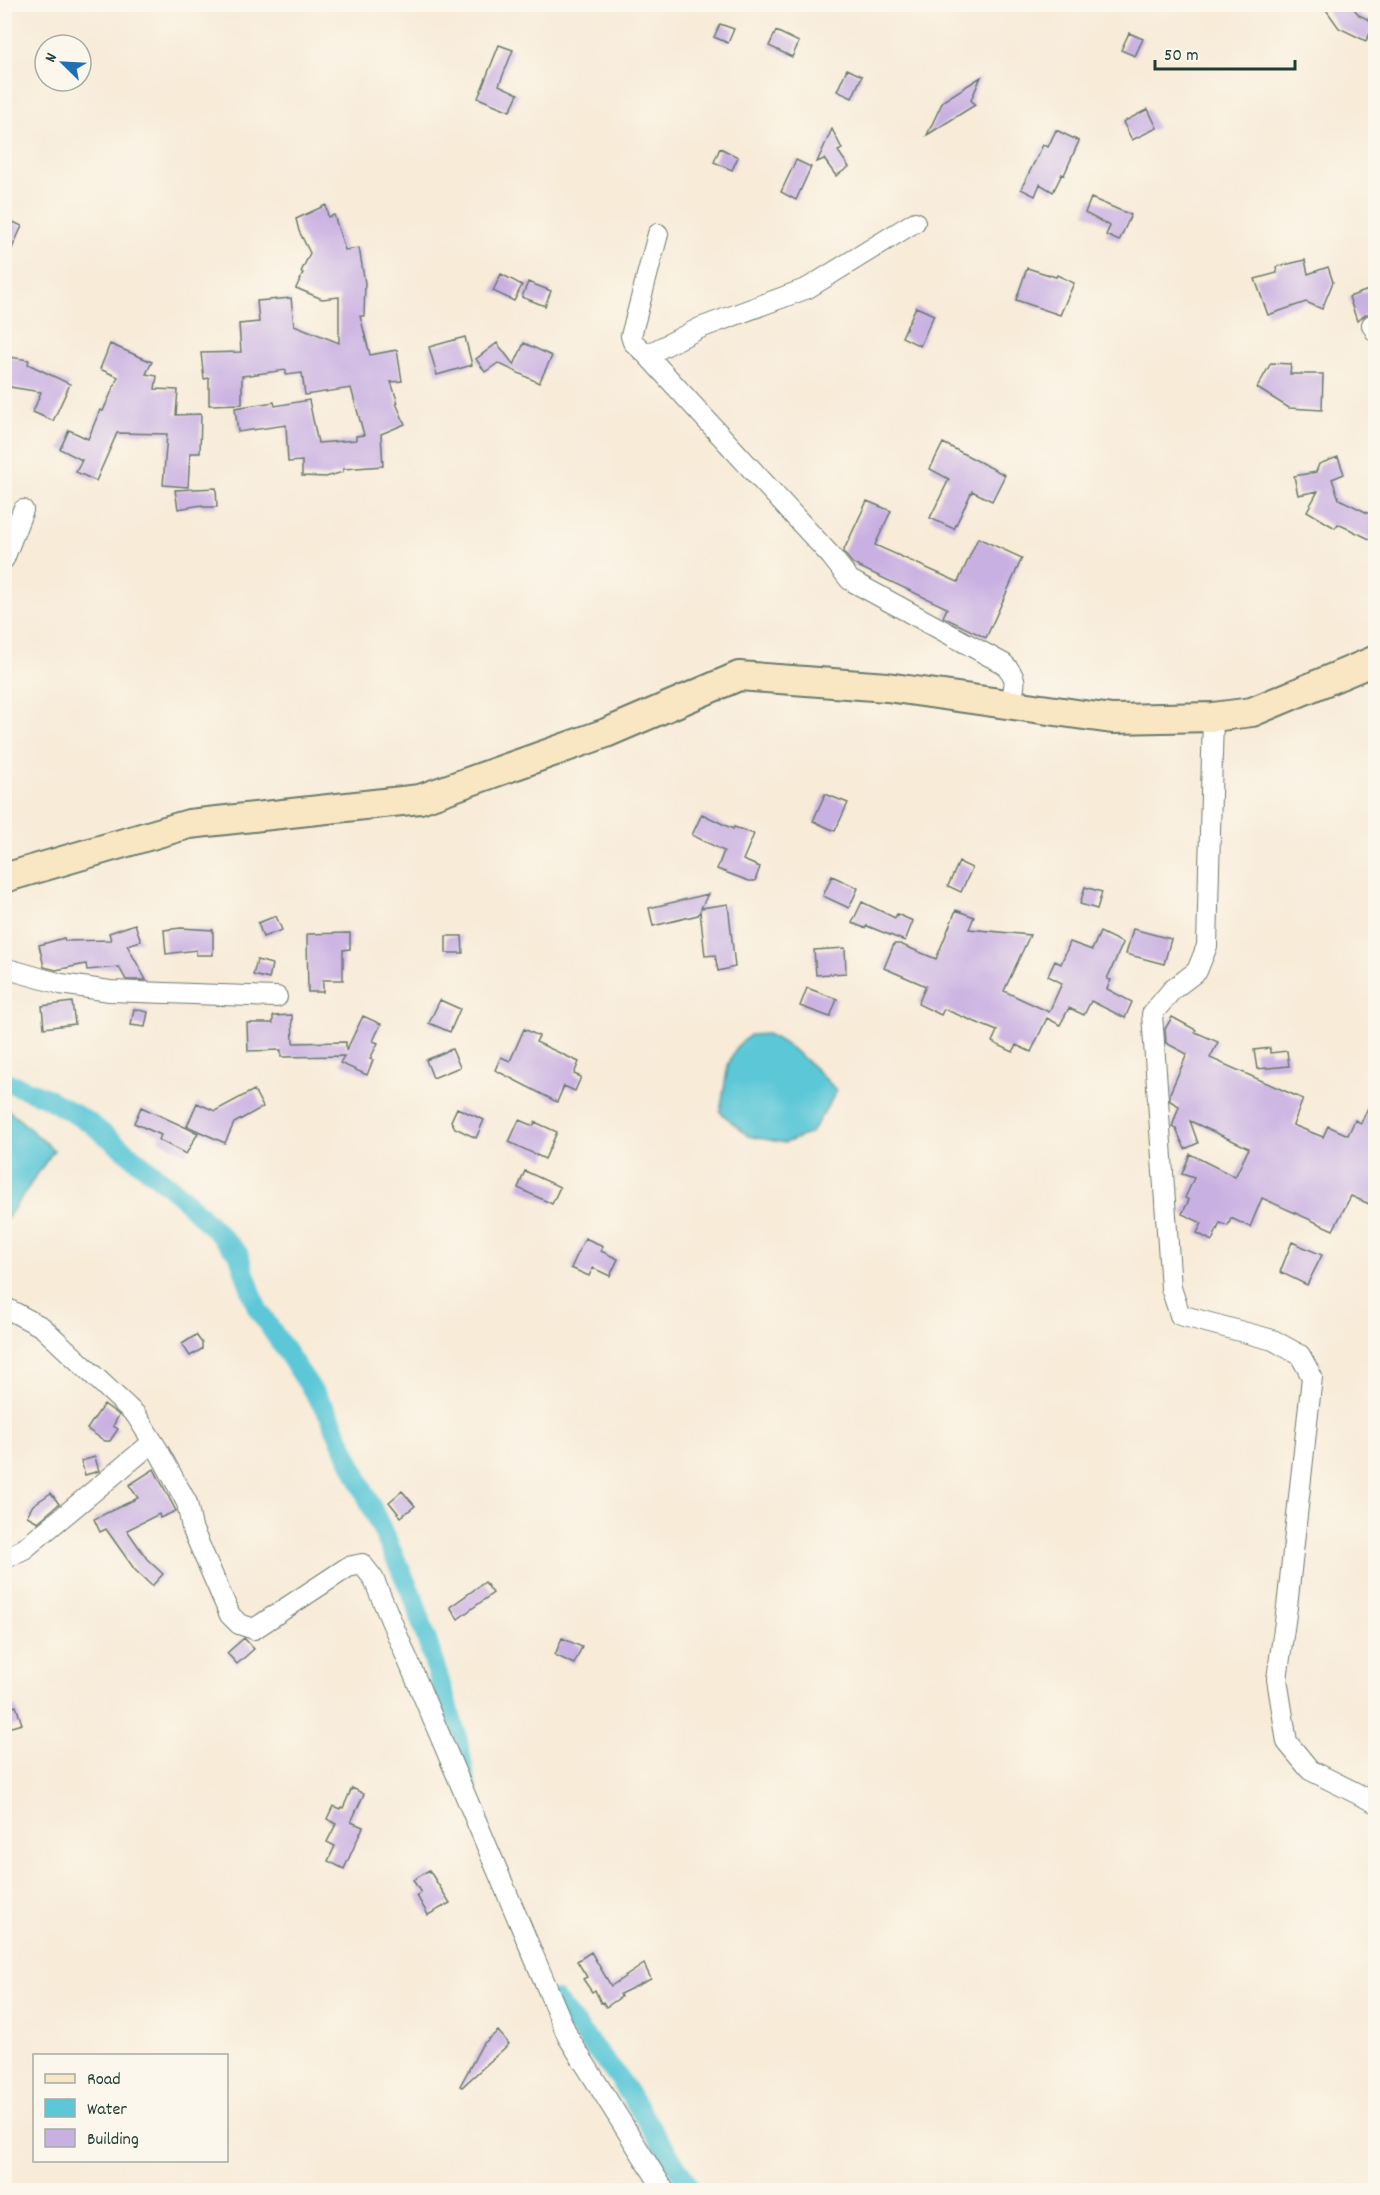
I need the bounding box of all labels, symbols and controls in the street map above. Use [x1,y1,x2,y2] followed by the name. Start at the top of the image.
[33,33,93,93] north arrow
[1155,33,1294,71] scale bar
[1164,44,1199,69] text: 50 m
[39,50,64,66] text: N
[33,2054,228,2162] legend
[87,2068,121,2093] text: Road
[87,2098,127,2123] text: Water
[87,2128,139,2153] text: Building

